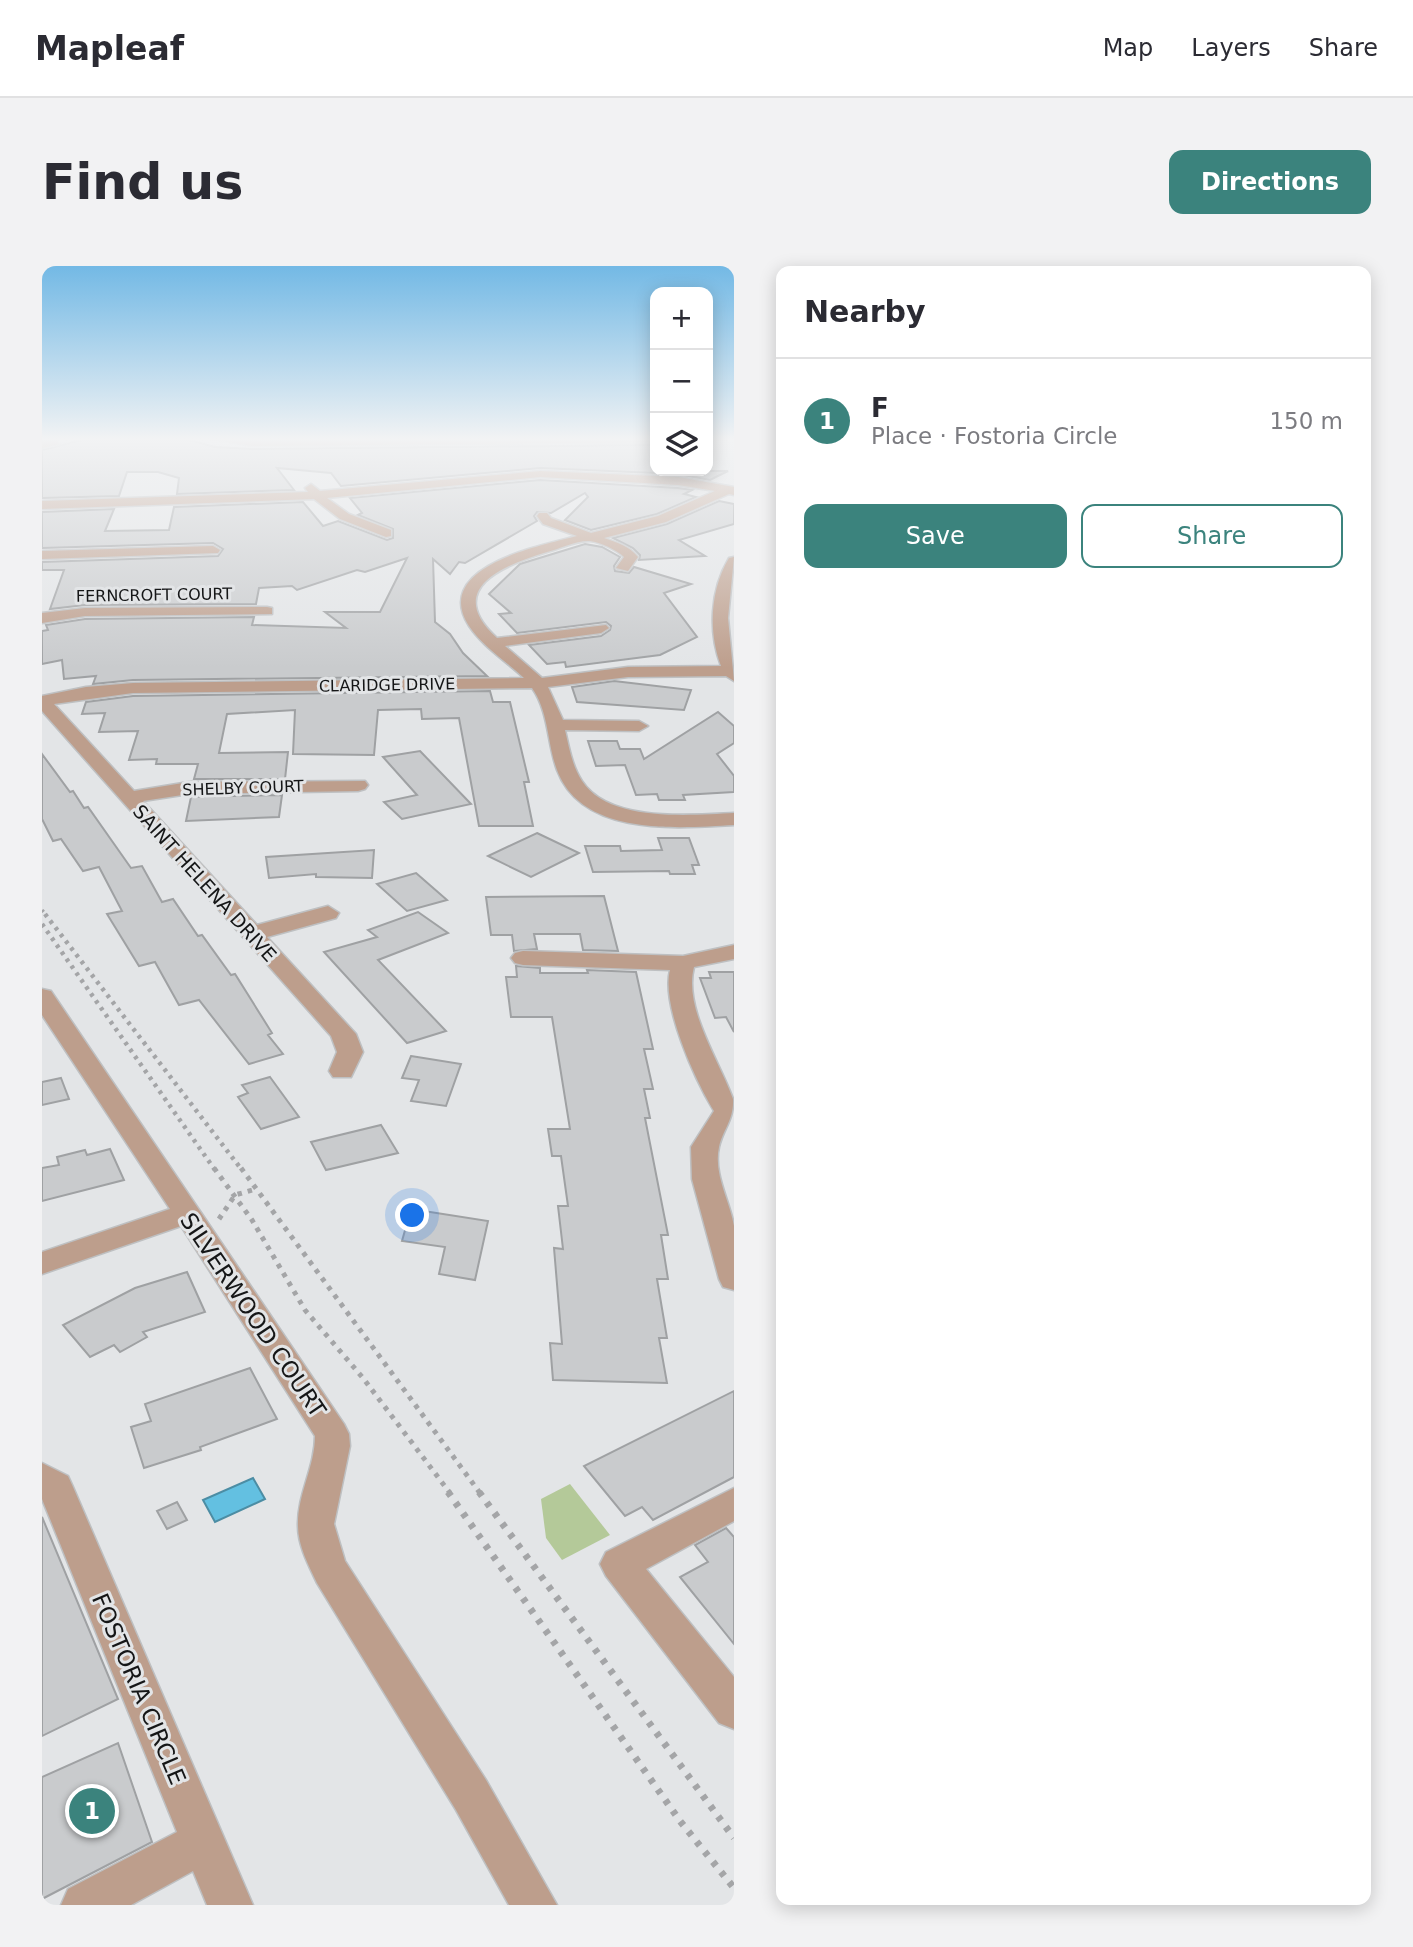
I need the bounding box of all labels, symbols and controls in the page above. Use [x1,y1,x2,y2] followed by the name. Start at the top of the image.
[35,29,184,68] text: Mapleaf
[1103,34,1153,62] text: Map
[1191,34,1271,62] text: Layers
[1309,34,1378,62] text: Share
[1169,150,1371,214] button: Directions
[42,154,243,211] text: Find us
[650,287,713,476] map controls
[650,287,713,350] button: +
[804,294,926,329] text: Nearby
[650,350,713,413] button: −
[871,393,889,423] text: F
[819,408,835,434] text: 1
[1269,408,1343,434] text: 150 m
[650,413,713,476] button: layers
[871,423,1117,449] text: Place · Fostoria Circle
[804,504,1067,568] button: Save
[1081,504,1343,568] button: Share
[76,584,233,606] street label: FERNCROFT COURT
[319,674,455,696] street label: CLARIDGE DRIVE
[182,776,304,800] street label: SHELBY COURT
[129,800,281,966] street label: SAINT HELENA DRIVE
[395,1198,429,1232] your location
[175,1208,331,1423] street label: SILVERWOOD COURT
[87,1590,191,1788] street label: FOSTORIA CIRCLE
[69,1785,115,1837] pin: 1

